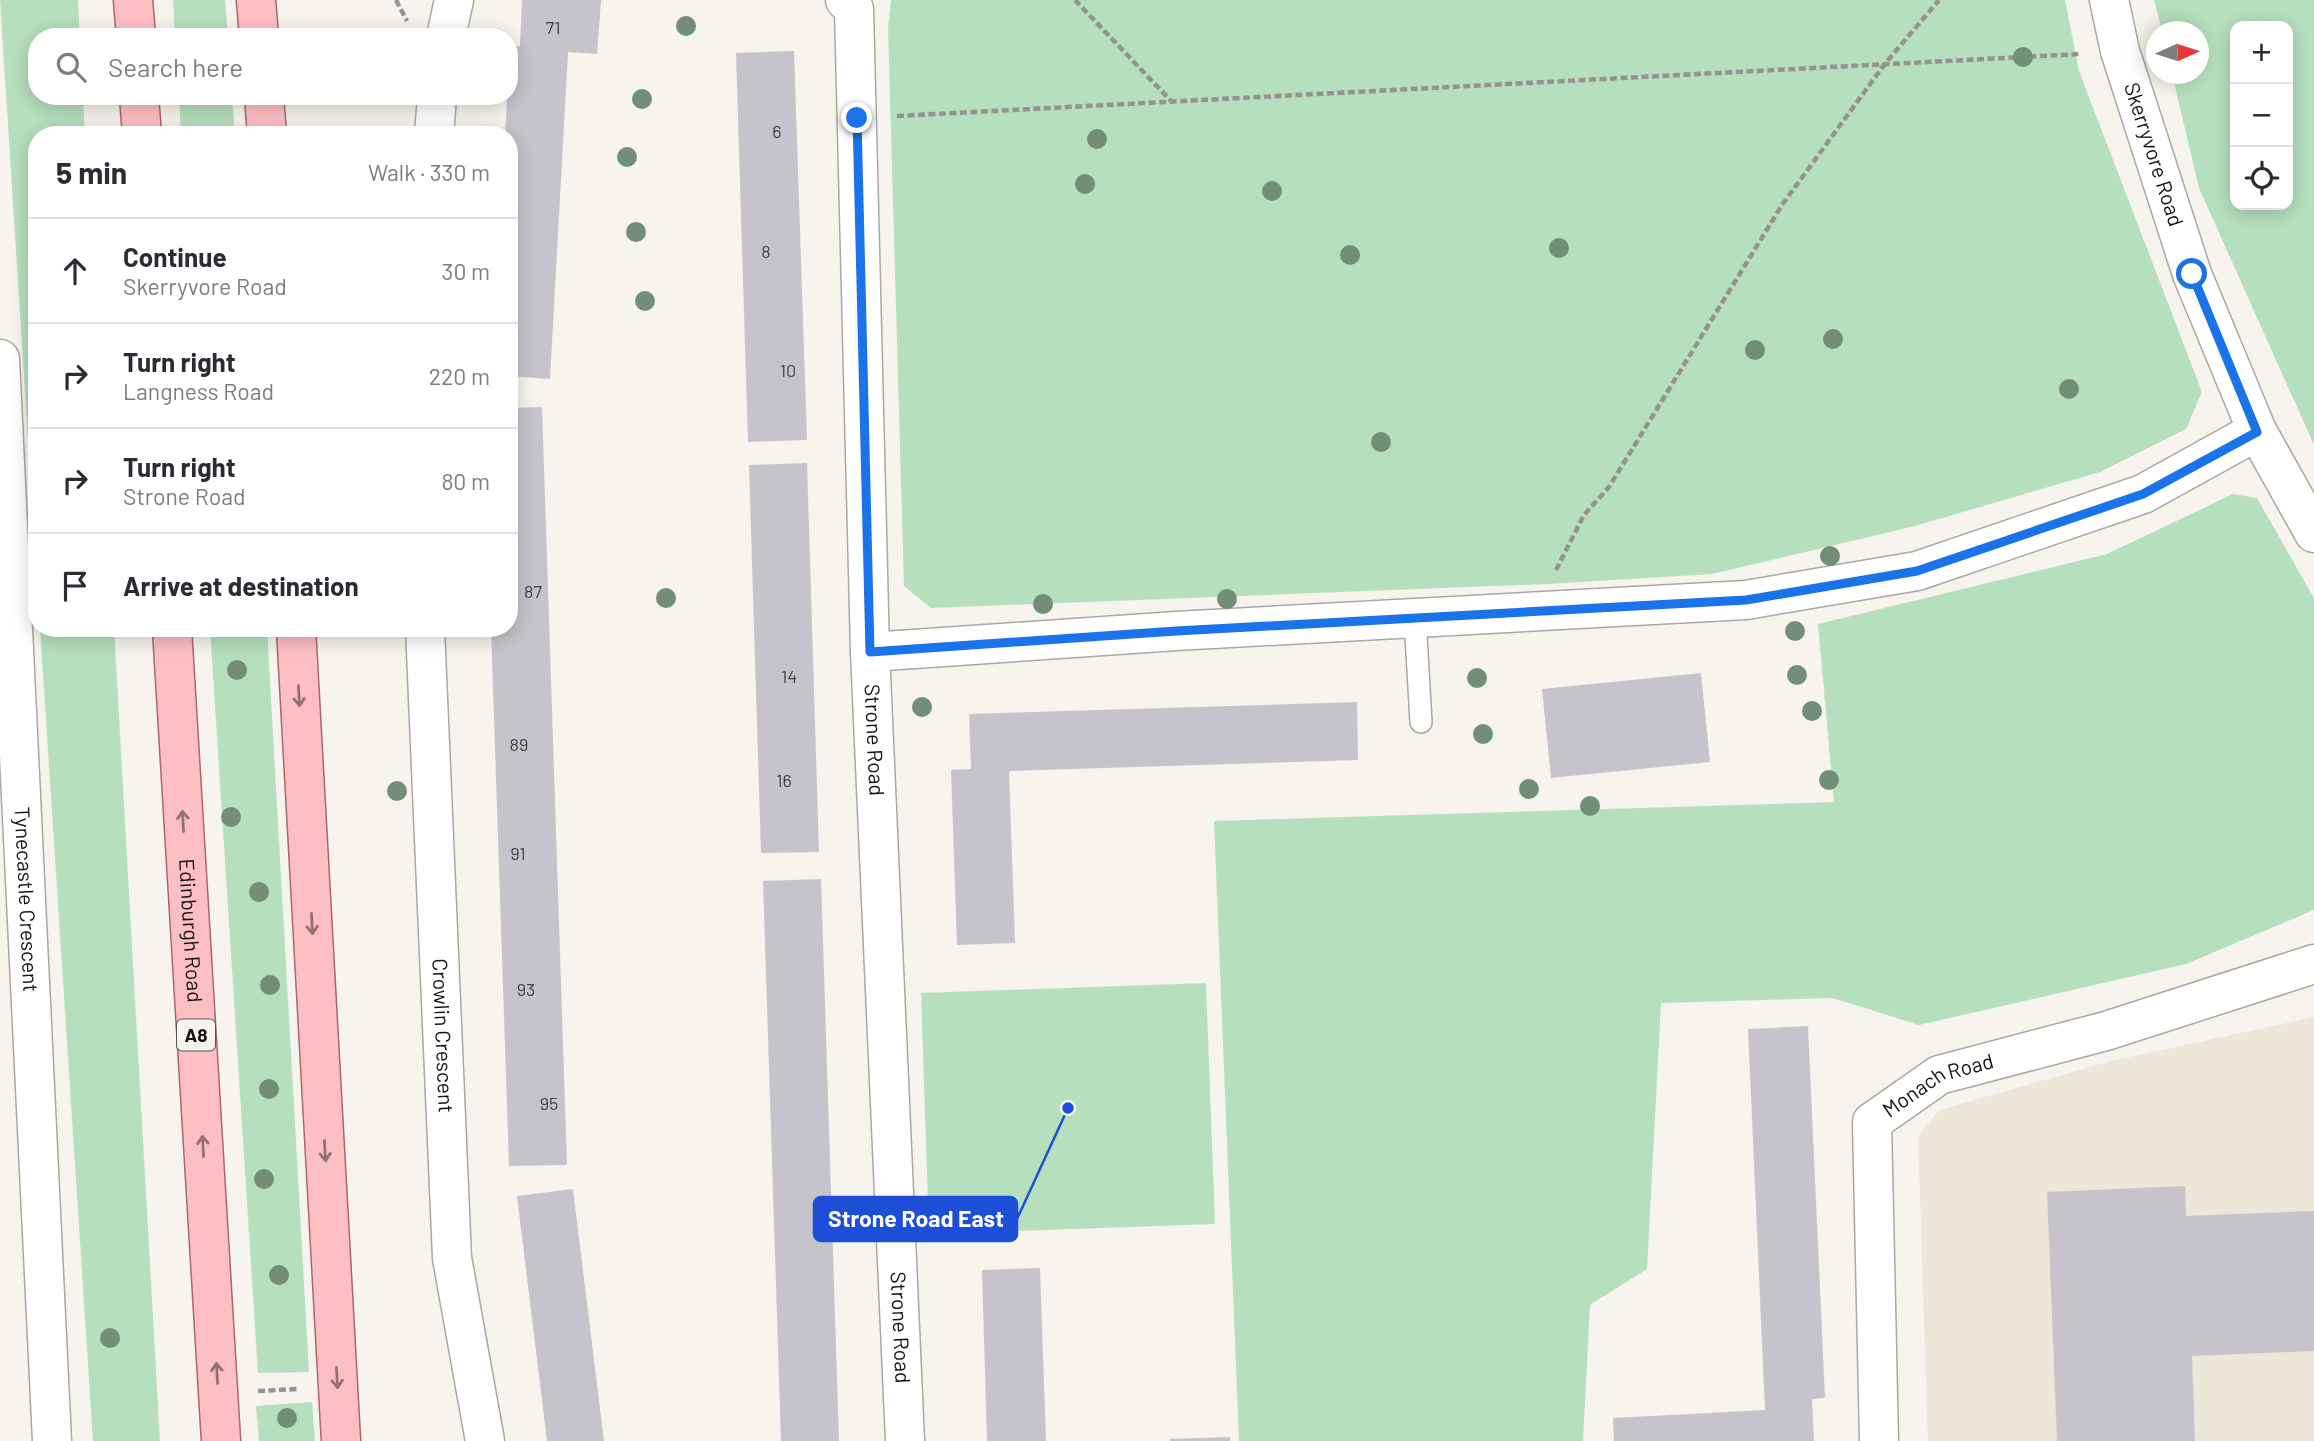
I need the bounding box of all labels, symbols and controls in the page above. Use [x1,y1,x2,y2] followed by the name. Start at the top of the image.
[546,16,560,38] house number: 71
[2146,21,2209,84] north arrow
[2230,21,2293,210] map controls
[2230,21,2293,84] button: +
[28,28,518,105] search box
[52,48,90,86] icon: search
[108,51,243,82] text: Search here
[2120,79,2190,229] street label: Skerryvore Road
[2230,84,2293,147] button: −
[841,102,872,133] route end
[772,120,782,142] house number: 6
[2230,147,2293,210] button: locate
[56,154,127,190] text: 5 min
[368,158,490,186] text: Walk · 330 m
[761,240,771,262] house number: 8
[123,241,227,272] text: Continue
[56,252,94,290] icon: ahead
[442,257,490,285] text: 30 m
[2176,258,2207,289] route start
[123,272,287,300] text: Skerryvore Road
[123,346,236,377] text: Turn right
[56,357,94,395] icon: right
[780,359,796,381] house number: 10
[429,362,490,390] text: 220 m
[123,377,274,405] text: Langness Road
[123,451,236,482] text: Turn right
[56,462,94,500] icon: right
[441,467,490,495] text: 80 m
[123,482,246,510] text: Strone Road
[56,567,94,605] icon: arrive
[123,570,359,601] text: Arrive at destination
[524,580,542,602] house number: 87
[781,665,797,687] house number: 14
[860,683,890,796] street label: Strone Road
[293,685,306,708] one-way arrow
[510,733,528,755] house number: 89
[776,769,792,791] house number: 16
[11,806,44,993] street label: Tynecastle Crescent
[177,810,190,833] one-way arrow
[510,842,526,864] house number: 91
[175,858,209,1003] street label: Edinburgh Road
[306,912,319,934] one-way arrow
[428,958,460,1113] street label: Crowlin Crescent
[517,978,535,1000] house number: 93
[177,1020,215,1050] road number: A8
[1877,1047,1996,1122] street label: Monach Road
[540,1092,558,1114] house number: 95
[196,1135,209,1158] one-way arrow
[318,1139,331,1162] one-way arrow
[814,1197,1017,1241] callout: Strone Road East
[828,1204,1004,1232] text: Strone Road East
[886,1271,916,1384] street label: Strone Road
[210,1362,223,1385] one-way arrow
[331,1366,344,1389] one-way arrow

